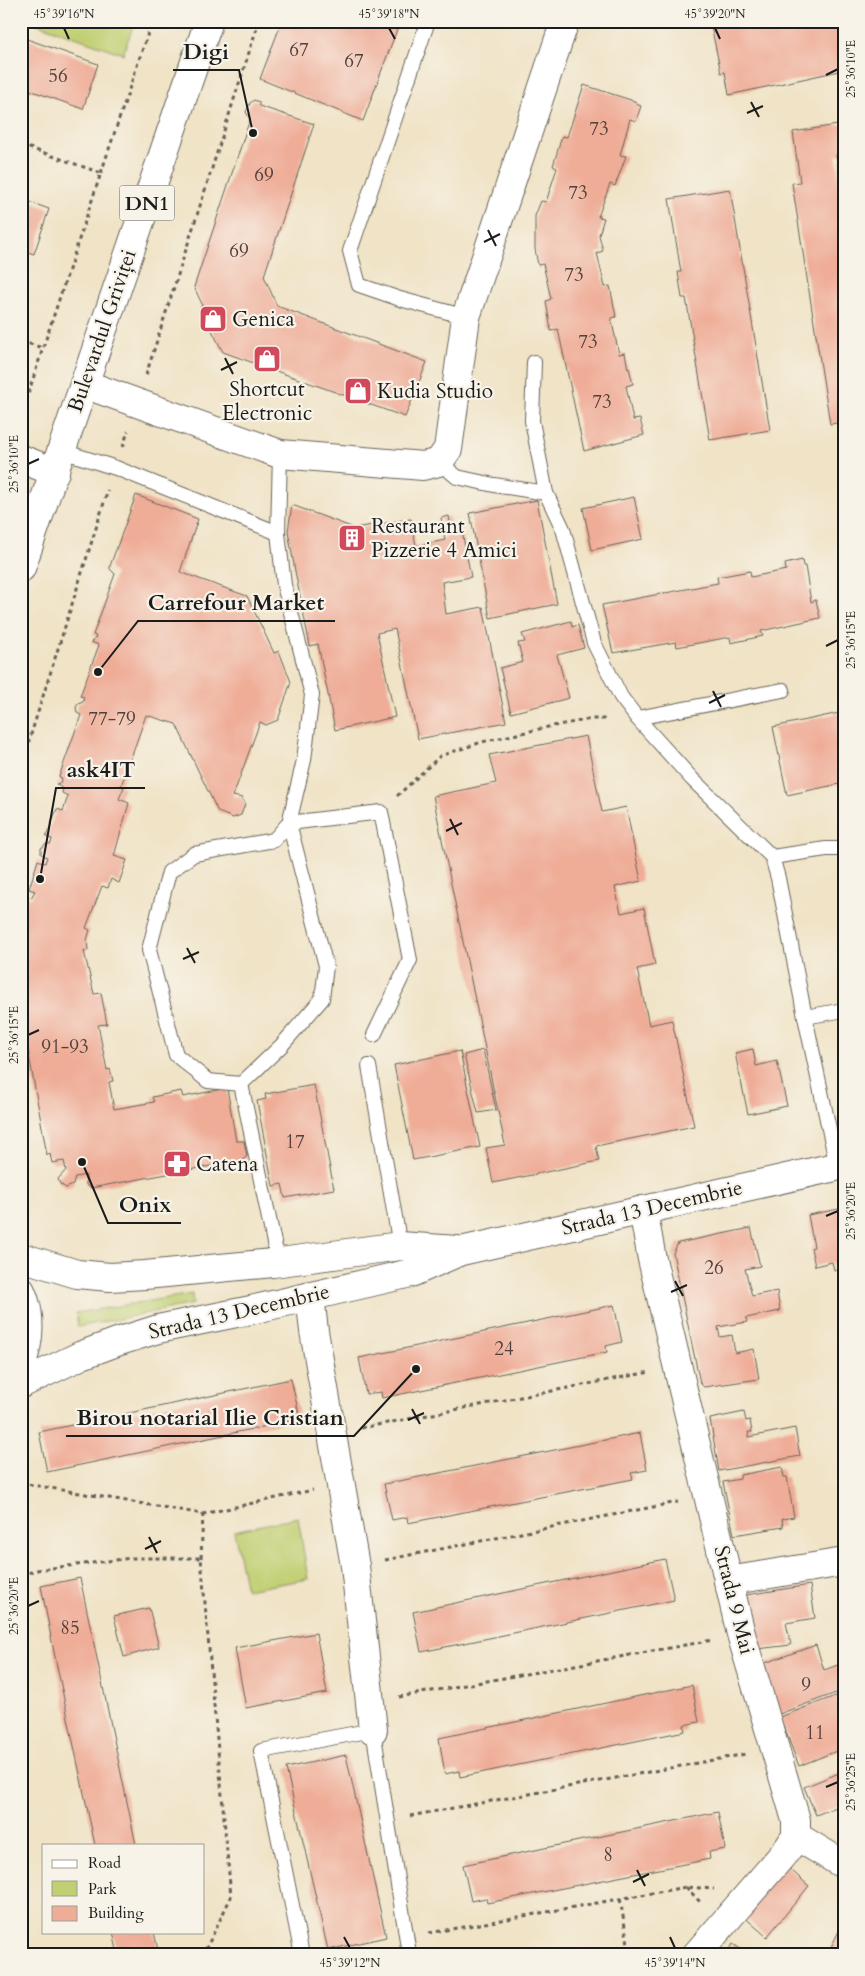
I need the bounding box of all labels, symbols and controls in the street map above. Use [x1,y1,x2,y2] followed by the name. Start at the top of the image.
[34,6,95,22] text: 45°39'16"N
[359,6,420,22] text: 45°39'18"N
[685,6,746,22] text: 45°39'20"N
[173,33,239,70] callout: Digi
[183,37,229,67] text: Digi
[289,37,309,63] house number: 67
[843,40,859,98] text: 25°36'10"E
[344,48,364,74] house number: 67
[48,63,68,89] house number: 56
[589,116,609,142] house number: 73
[254,162,274,188] house number: 69
[568,180,588,206] house number: 73
[120,186,174,220] road number: DN1
[229,238,249,264] house number: 69
[61,246,143,416] street label: Bulevardul Griviței
[564,262,584,288] house number: 73
[198,304,228,334] shop icon: Genica
[232,305,295,334] place label: Genica
[578,329,598,355] house number: 73
[252,344,282,374] shop icon: Shortcut Electronic
[222,375,312,428] place label: Shortcut Electronic
[343,376,373,406] shop icon: Kudia Studio
[377,377,493,406] place label: Kudia Studio
[592,389,612,415] house number: 73
[6,435,22,493] text: 25°36'10"E
[371,512,517,565] place label: Restaurant Pizzerie 4 Amici
[337,523,367,553] building icon: Restaurant Pizzerie 4 Amici
[138,584,335,621] callout: Carrefour Market
[148,588,324,618] text: Carrefour Market
[843,611,859,669] text: 25°36'15"E
[88,706,136,732] house number: 77-79
[56,751,145,788] callout: ask4IT
[67,755,135,785] text: ask4IT
[6,1006,22,1064] text: 25°36'15"E
[41,1034,89,1060] house number: 91-93
[285,1129,305,1155] house number: 17
[162,1149,192,1179] pharmacy icon: Catena
[196,1150,258,1179] place label: Catena
[559,1173,745,1243] street label: Strada 13 Decembrie
[843,1182,859,1240] text: 25°36'20"E
[108,1186,181,1223] callout: Onix
[119,1190,171,1220] text: Onix
[704,1255,724,1281] house number: 26
[146,1277,332,1347] street label: Strada 13 Decembrie
[494,1336,514,1362] house number: 24
[66,1399,354,1436] callout: Birou notarial Ilie Cristian
[76,1403,344,1433] text: Birou notarial Ilie Cristian
[707,1543,762,1657] street label: Strada 9 Mai
[6,1577,22,1635] text: 25°36'20"E
[60,1615,80,1641] house number: 85
[801,1672,811,1698] house number: 9
[805,1720,825,1746] house number: 11
[843,1753,859,1811] text: 25°36'25"E
[603,1842,613,1868] house number: 8
[42,1844,205,1934] legend
[88,1853,121,1873] text: Road
[88,1879,117,1899] text: Park
[88,1903,144,1923] text: Building
[320,1955,381,1971] text: 45°39'12"N
[645,1955,706,1971] text: 45°39'14"N

